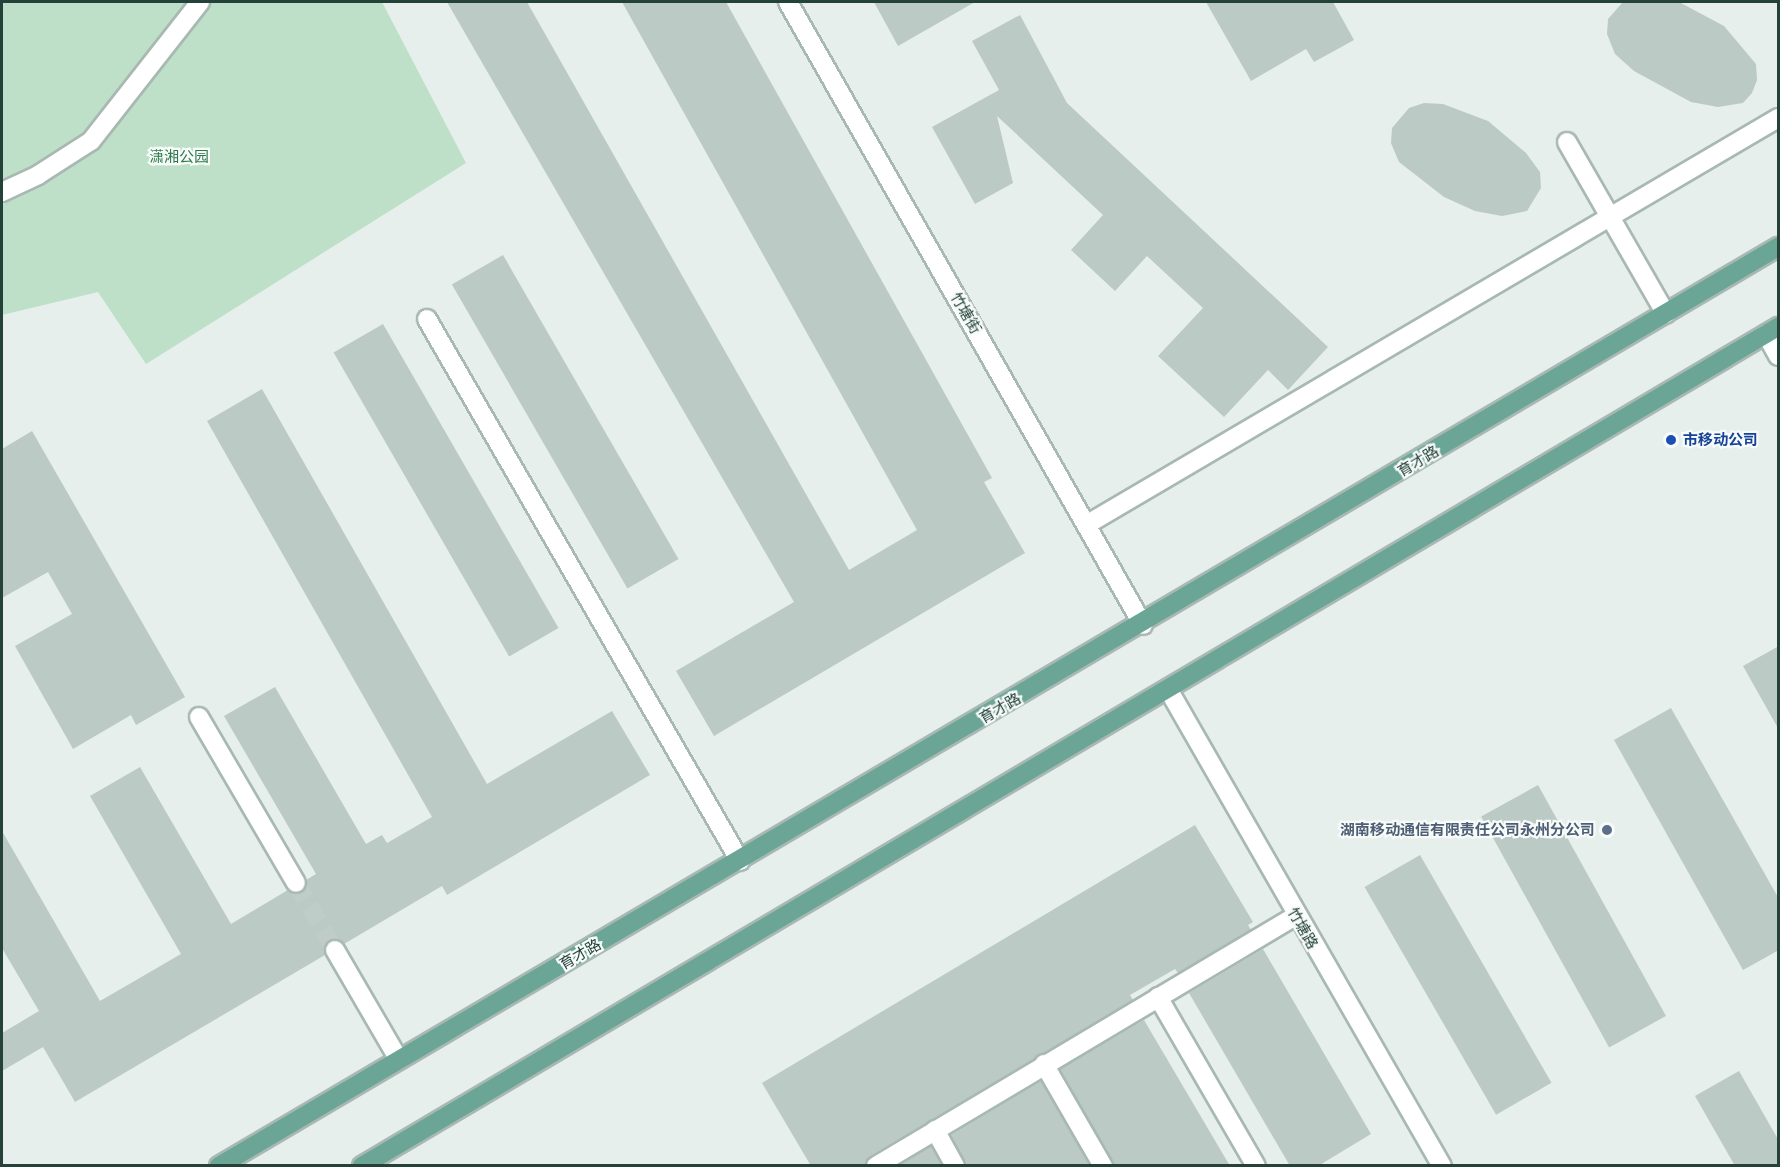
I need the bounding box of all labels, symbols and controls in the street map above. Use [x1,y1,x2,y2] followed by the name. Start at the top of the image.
[149,148,209,166] park label: 潇湘公园
[947,289,985,337] street label: 竹塘街
[1683,431,1758,449] place label: 市移动公司
[1664,433,1678,447] marker: 市移动公司
[1394,442,1442,480] street label: 育才路
[976,689,1024,727] street label: 育才路
[1340,821,1595,839] place label: 湖南移动通信有限责任公司永州分公司
[1600,823,1614,837] marker: 湖南移动通信有限责任公司永州分公司
[1284,904,1322,952] street label: 竹塘路
[556,935,604,973] street label: 育才路

